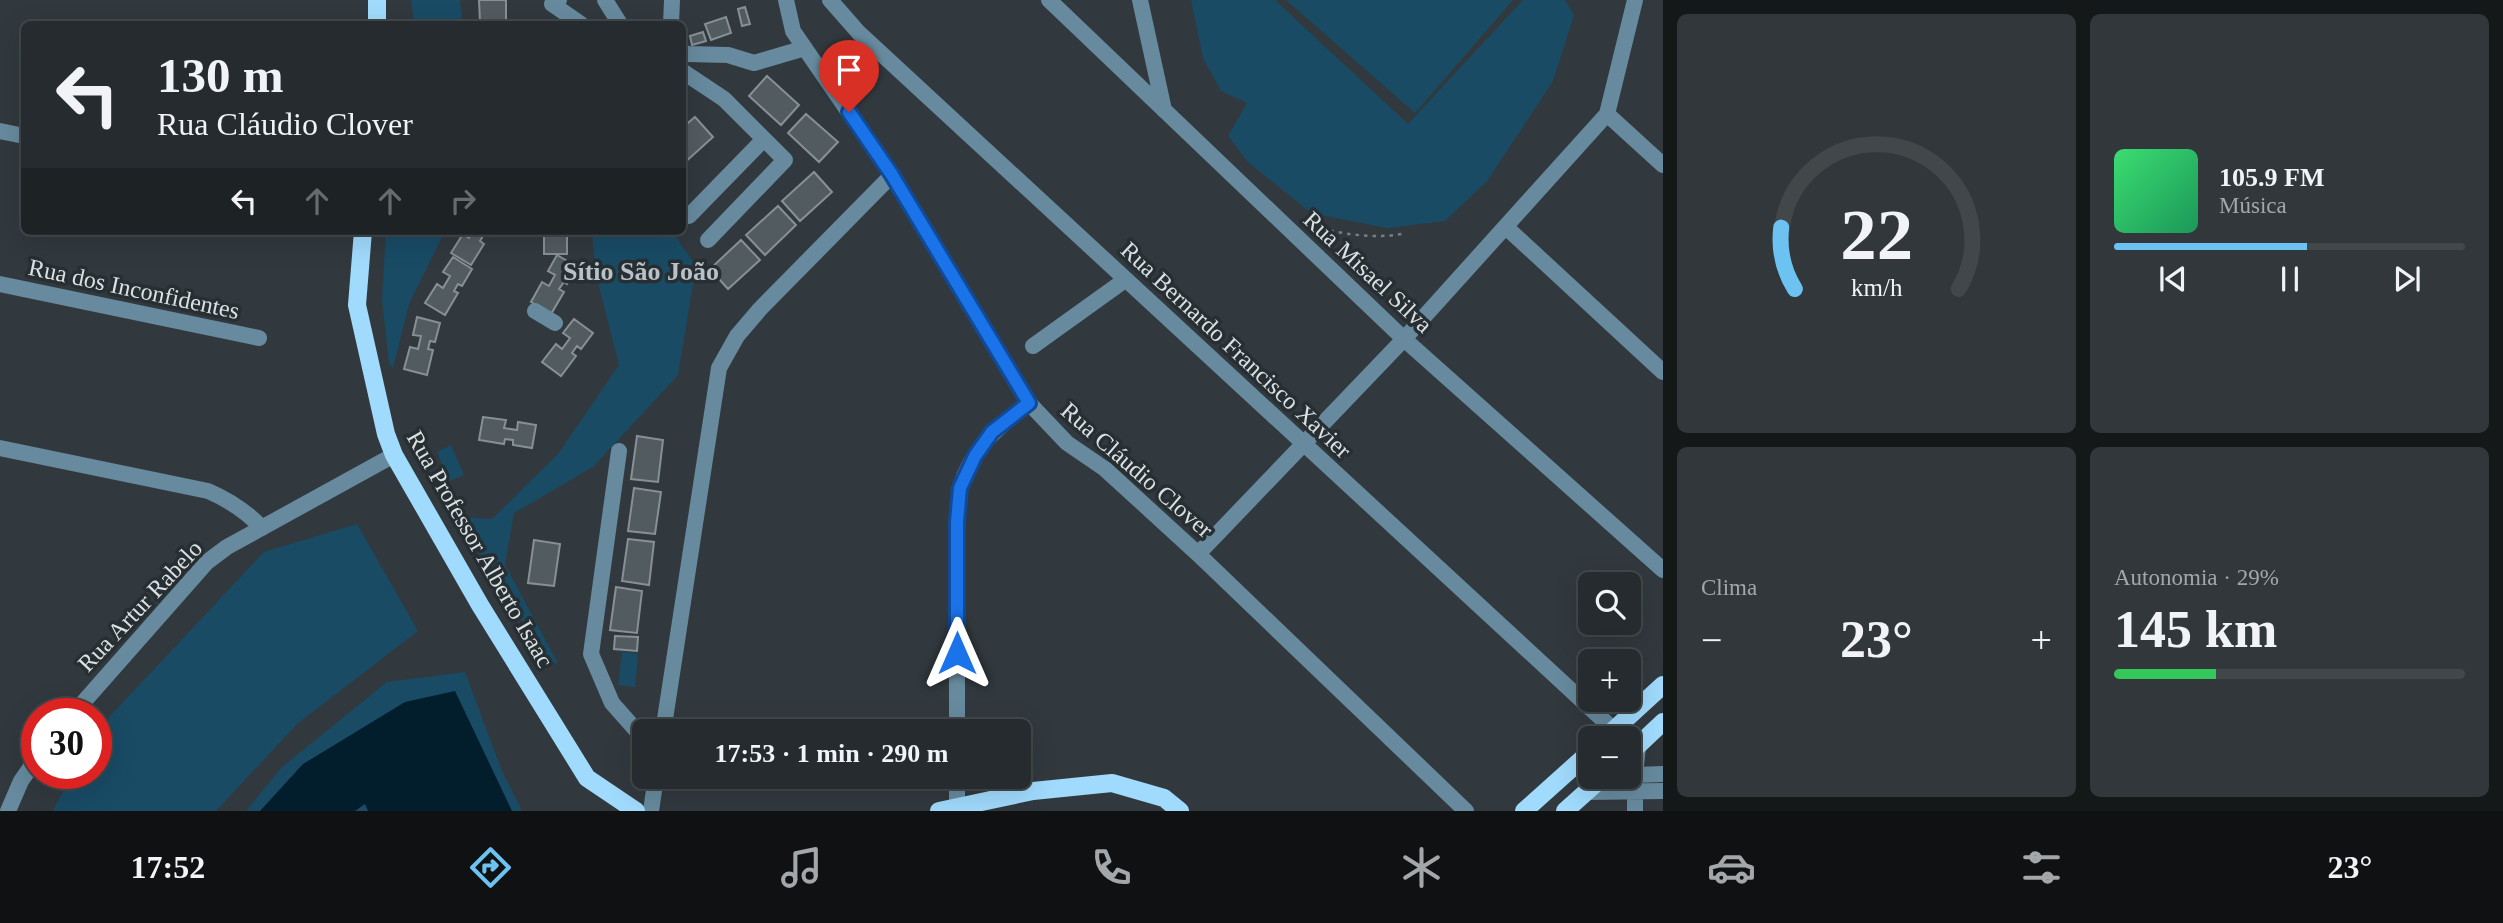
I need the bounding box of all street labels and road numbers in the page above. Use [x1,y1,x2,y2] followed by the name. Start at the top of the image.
[1299,206,1438,338] street label: Rua Misael Silva
[1116,237,1356,463] street label: Rua Bernardo Francisco Xavier
[26,254,242,324] street label: Rua dos Inconfidentes
[1056,397,1218,543] street label: Rua Cláudio Clover
[402,426,558,672] street label: Rua Professor Alberto Isaac
[73,535,207,677] street label: Rua Artur Rabelo

